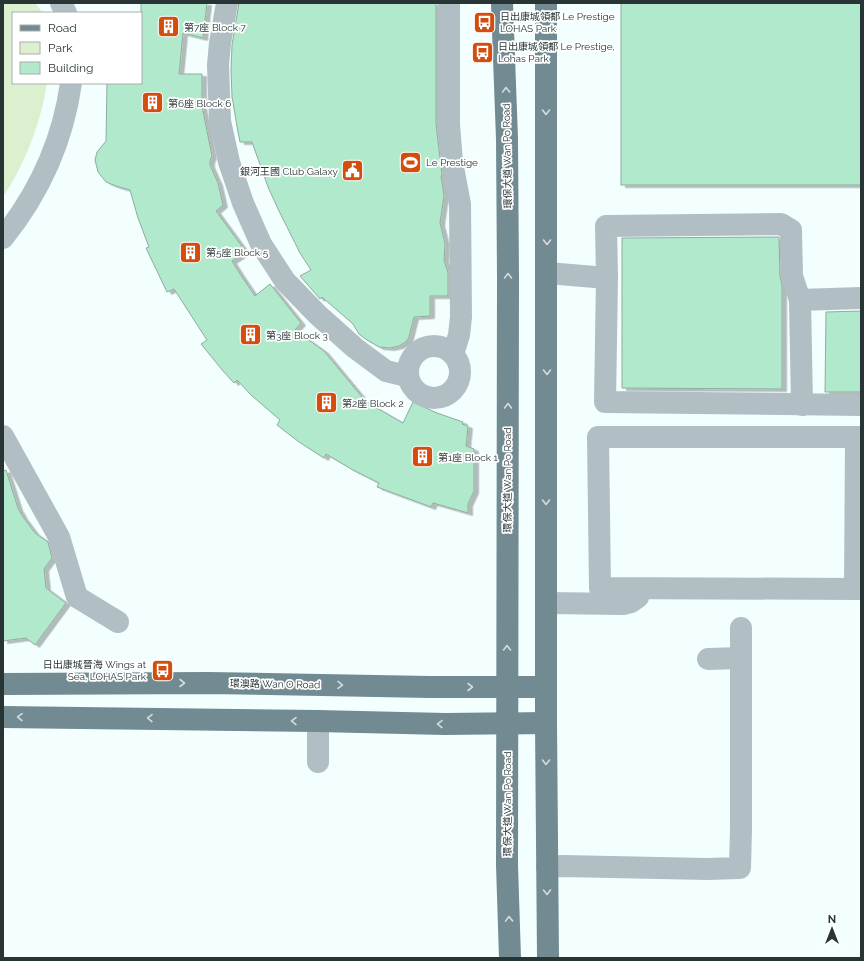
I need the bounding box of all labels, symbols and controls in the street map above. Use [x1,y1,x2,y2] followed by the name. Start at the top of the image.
[471,9,497,35] bus stop icon: 日出康城領都 Le Prestige LOHAS Park
[500,11,615,34] place label: 日出康城領都 Le Prestige LOHAS Park
[12,12,142,84] legend
[155,14,181,40] building icon: 第7座 Block 7
[48,21,77,35] text: Road
[184,22,247,33] place label: 第7座 Block 7
[469,39,495,65] bus stop icon: 日出康城領都 Le Prestige, Lohas Park
[48,41,73,55] text: Park
[498,41,615,64] place label: 日出康城領都 Le Prestige, Lohas Park
[48,61,94,75] text: Building
[502,87,510,93] one-way arrow
[140,90,166,116] building icon: 第6座 Block 6
[168,98,231,109] place label: 第6座 Block 6
[501,103,513,209] street label: 環保大道 Wan Po Road
[542,109,550,115] one-way arrow
[398,149,424,175] sports icon: Le Prestige
[426,157,478,168] place label: Le Prestige
[340,158,366,184] public building icon: 銀河王國 Club Galaxy
[240,166,339,177] place label: 銀河王國 Club Galaxy
[177,239,203,265] building icon: 第5座 Block 5
[543,239,551,245] one-way arrow
[206,247,269,258] place label: 第5座 Block 5
[504,273,512,279] one-way arrow
[238,322,264,348] building icon: 第3座 Block 3
[266,330,328,341] place label: 第3座 Block 3
[543,369,551,375] one-way arrow
[313,390,339,416] building icon: 第2座 Block 2
[342,398,404,409] place label: 第2座 Block 2
[504,403,512,409] one-way arrow
[502,428,513,532] street label: 環保大道 Wan Po Road
[410,444,436,470] building icon: 第1座 Block 1
[438,452,498,463] place label: 第1座 Block 1
[542,499,550,505] one-way arrow
[503,645,511,651] one-way arrow
[149,657,175,683] bus stop icon: 日出康城晉海 Wings at Sea, LOHAS Park
[43,659,147,682] place label: 日出康城晉海 Wings at Sea, LOHAS Park
[230,678,320,690] street label: 環澳路 Wan O Road
[179,679,185,687] one-way arrow
[337,681,343,689] one-way arrow
[467,683,473,691] one-way arrow
[17,713,23,721] one-way arrow
[147,714,153,722] one-way arrow
[291,716,297,725] one-way arrow
[437,720,443,728] one-way arrow
[502,752,513,856] street label: 環保大道 Wan Po Road
[542,759,550,765] one-way arrow
[543,889,551,895] one-way arrow
[812,909,852,949] north arrow
[828,913,836,926] text: N
[504,916,513,922] one-way arrow

